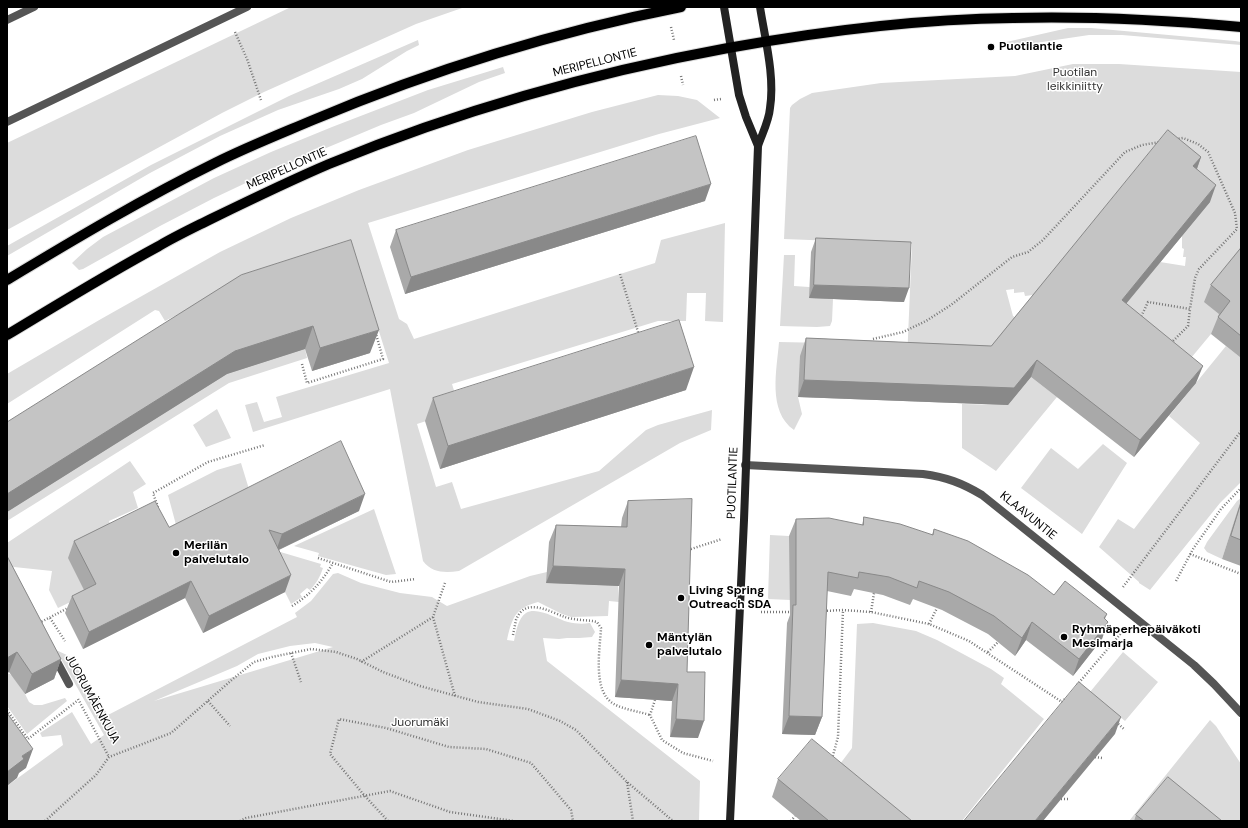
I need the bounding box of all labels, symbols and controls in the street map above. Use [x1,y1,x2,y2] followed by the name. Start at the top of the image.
[999,40,1063,54] place label: Puotilantie
[986,42,996,52] marker: Puotilantie
[551,46,639,80] street label: MERIPELLONTIE
[1047,66,1103,94] park label: Puotilan leikkiniitty
[245,145,329,193] street label: MERIPELLONTIE
[725,447,741,519] street label: PUOTILANTIE
[997,489,1059,543] street label: KLAAVUNTIE
[184,539,249,567] place label: Merilän palvelutalo
[171,548,181,558] marker: Merilän palvelutalo
[689,584,771,612] place label: Living Spring Outreach SDA
[676,593,686,603] marker: Living Spring Outreach SDA
[1072,623,1201,651] place label: Ryhmäperhepäiväkoti Mesimarja
[657,631,722,659] place label: Mäntylän palvelutalo
[1059,632,1069,642] marker: Ryhmäperhepäiväkoti Mesimarja
[644,640,654,650] marker: Mäntylän palvelutalo
[62,652,122,746] street label: JUORUMÄENKUJA
[391,716,449,730] park label: Juorumäki

